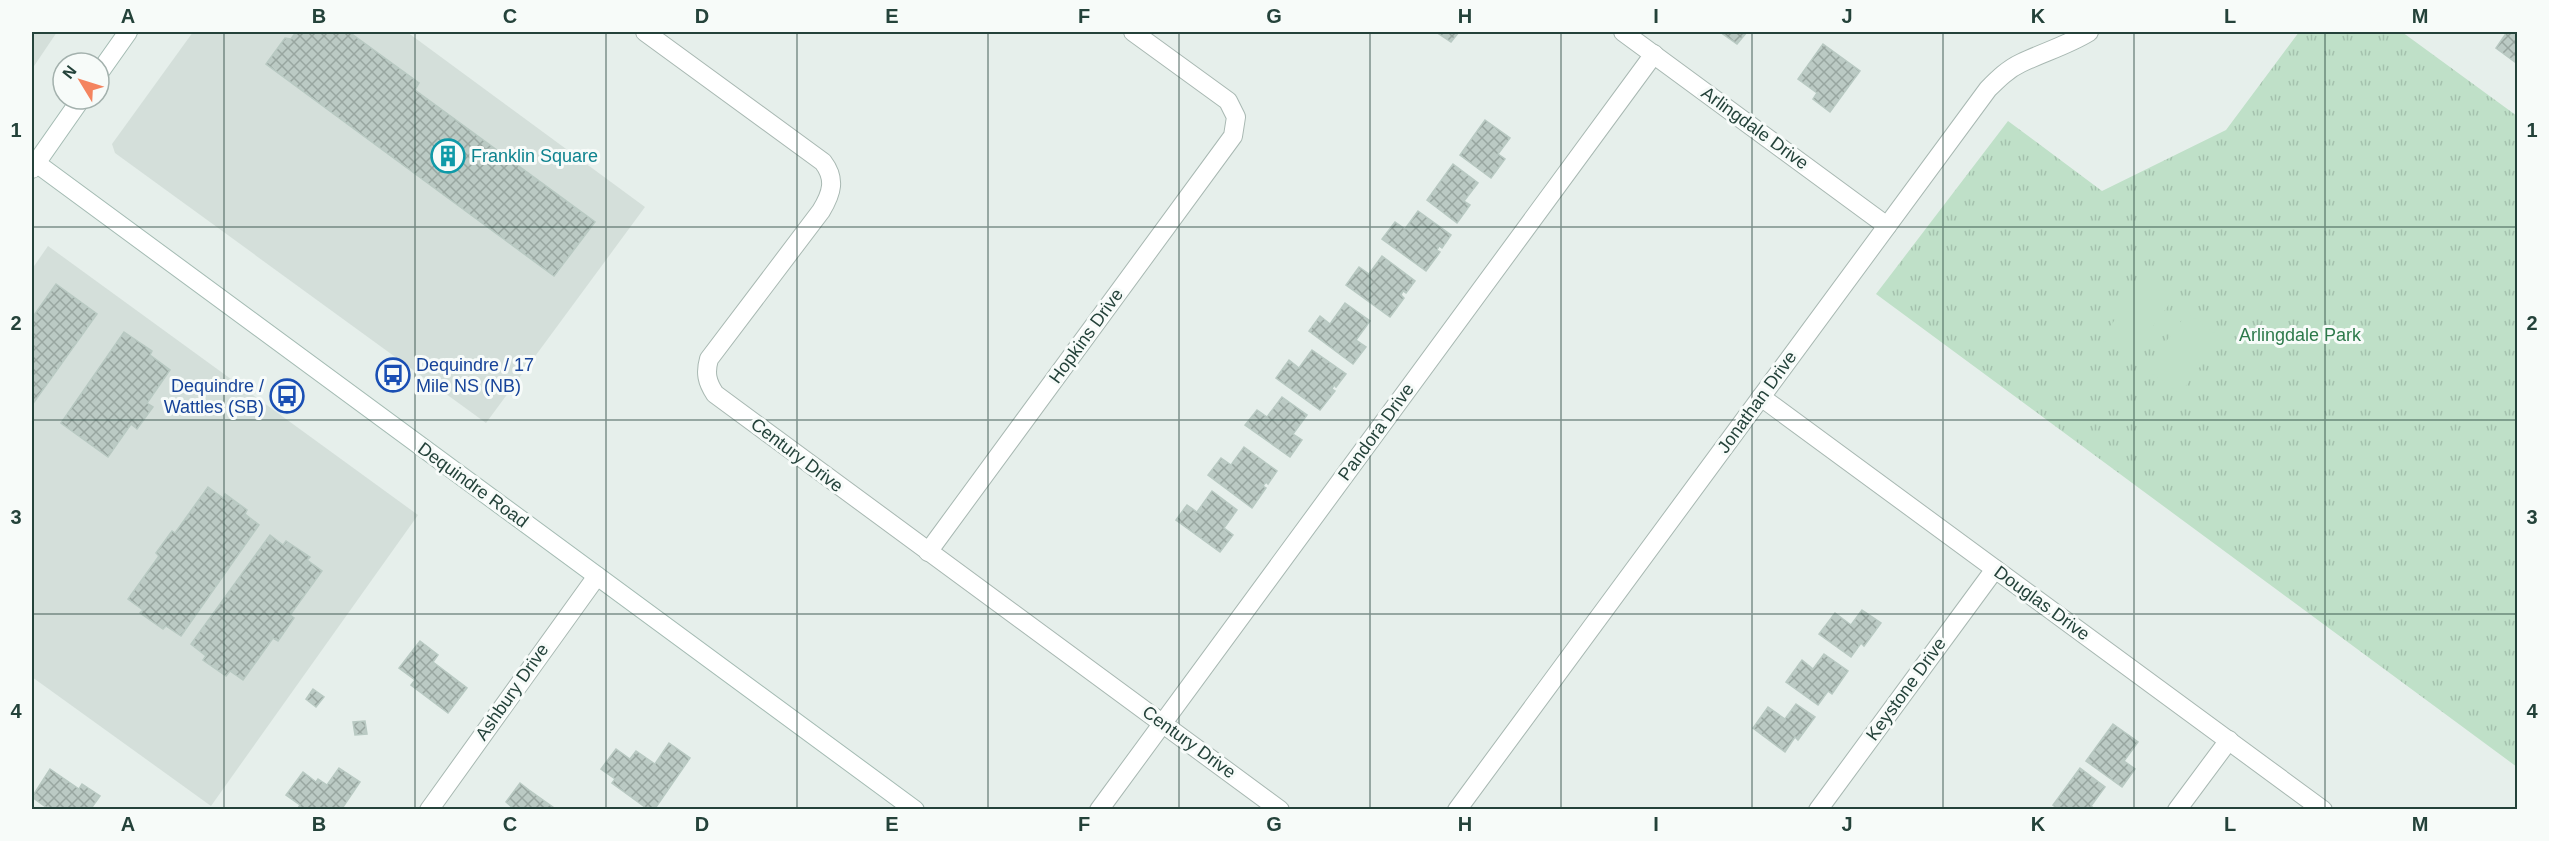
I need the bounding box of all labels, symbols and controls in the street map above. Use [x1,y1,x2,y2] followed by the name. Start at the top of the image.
[121,5,135,27] text: A
[312,5,326,27] text: B
[503,5,517,27] text: C
[695,5,709,27] text: D
[885,5,899,27] text: E
[1078,5,1090,27] text: F
[1266,5,1282,27] text: G
[1458,5,1472,27] text: H
[1653,5,1659,27] text: I
[1841,5,1853,27] text: J
[2031,5,2046,27] text: K
[2224,5,2236,27] text: L
[2412,5,2428,27] text: M
[51,51,111,111] north arrow
[59,62,80,82] text: N
[1698,83,1812,173] street label: Arlingdale Drive
[10,119,22,141] text: 1
[2526,119,2538,141] text: 1
[430,138,466,174] building icon: Franklin Square
[471,146,598,166] place label: Franklin Square
[1045,285,1127,387] street label: Hopkins Drive
[10,312,22,334] text: 2
[2526,312,2538,334] text: 2
[2239,325,2362,345] park label: Arlingdale Park
[1713,347,1801,457] street label: Jonathan Drive
[416,355,534,396] place label: Dequindre / 17 Mile NS (NB)
[375,357,411,393] bus stop icon: Dequindre / 17 Mile NS (NB)
[164,376,264,417] place label: Dequindre / Wattles (SB)
[269,378,305,414] bus stop icon: Dequindre / Wattles (SB)
[1334,380,1418,484] street label: Pandora Drive
[747,414,847,496] street label: Century Drive
[414,438,532,532] street label: Dequindre Road
[10,506,22,528] text: 3
[2526,506,2538,528] text: 3
[1990,562,2094,644] street label: Douglas Drive
[1862,634,1950,744] street label: Keystone Drive
[471,640,553,744] street label: Ashbury Drive
[10,700,22,722] text: 4
[2526,700,2538,722] text: 4
[1139,702,1239,782] street label: Century Drive
[121,813,135,835] text: A
[312,813,326,835] text: B
[503,813,517,835] text: C
[695,813,709,835] text: D
[885,813,899,835] text: E
[1078,813,1090,835] text: F
[1266,813,1282,835] text: G
[1458,813,1472,835] text: H
[1653,813,1659,835] text: I
[1841,813,1853,835] text: J
[2031,813,2046,835] text: K
[2224,813,2236,835] text: L
[2412,813,2428,835] text: M

